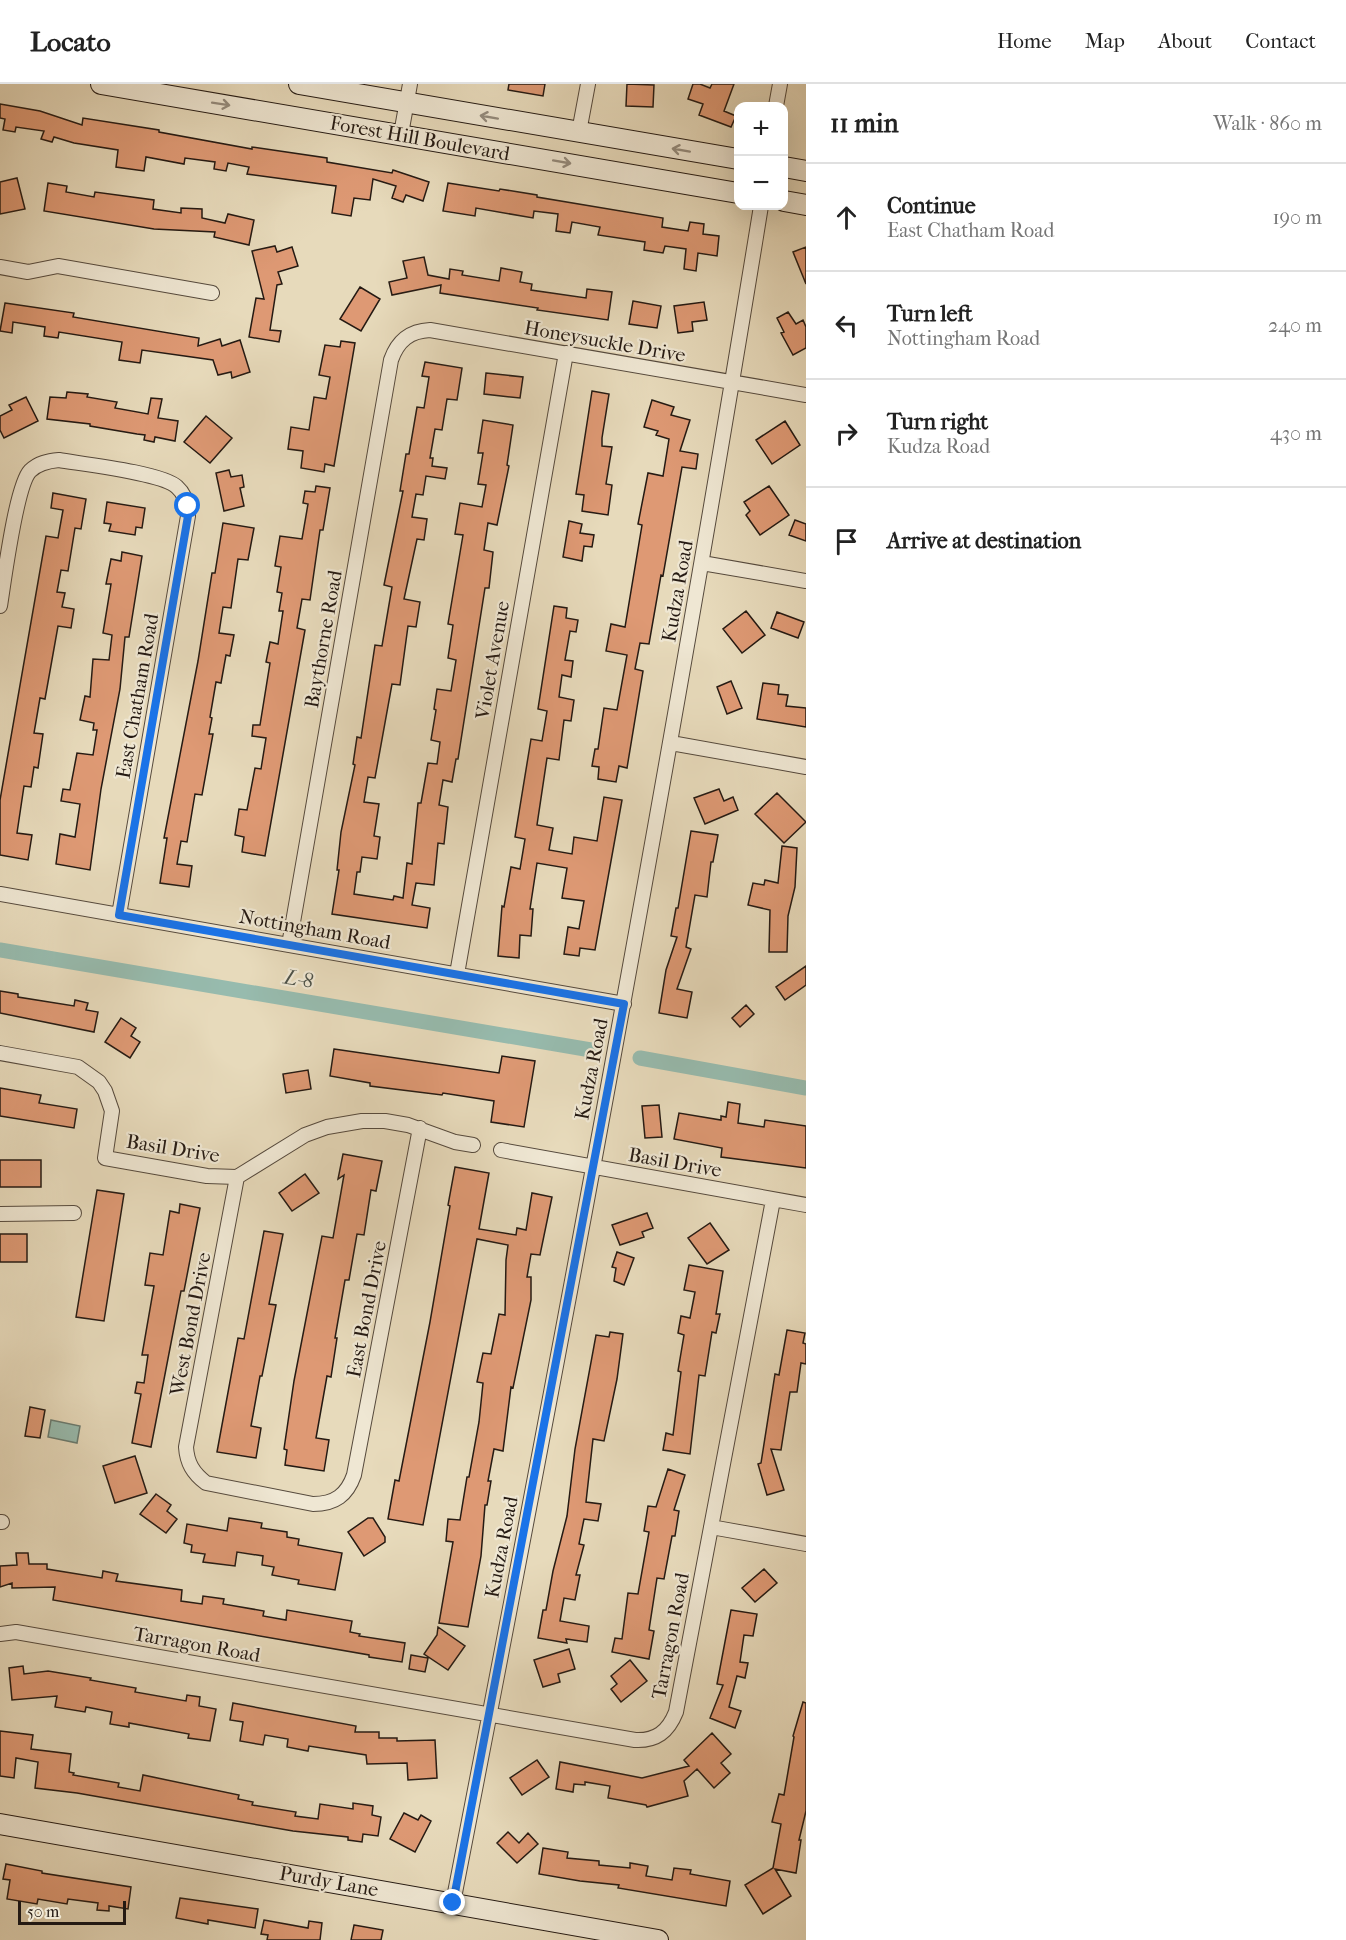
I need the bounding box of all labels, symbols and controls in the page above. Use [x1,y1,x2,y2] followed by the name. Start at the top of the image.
[30,25,111,58] text: Locato
[997,29,1052,53] text: Home
[1085,29,1125,53] text: Map
[1158,29,1212,53] text: About
[1245,29,1316,53] text: Contact
[211,99,231,110] one-way arrow
[734,102,788,210] map controls
[734,102,788,156] button: +
[830,108,899,139] text: 11 min
[328,111,513,166] street label: Forest Hill Boulevard
[479,111,499,122] one-way arrow
[1213,112,1322,135] text: Walk · 860 m
[671,144,691,155] one-way arrow
[734,156,788,210] button: −
[552,157,572,168] one-way arrow
[887,193,976,219] text: Continue
[830,201,863,234] icon: ahead
[1272,206,1322,229] text: 190 m
[887,219,1054,242] text: East Chatham Road
[887,301,973,327] text: Turn left
[830,309,863,342] icon: left
[1268,314,1322,337] text: 240 m
[522,316,687,367] street label: Honeysuckle Drive
[887,327,1040,350] text: Nottingham Road
[887,409,988,435] text: Turn right
[830,417,863,450] icon: right
[1270,422,1322,445] text: 430 m
[887,435,990,458] text: Kudza Road
[174,492,200,518] route start
[830,525,863,558] icon: arrive
[887,528,1081,554] text: Arrive at destination
[657,537,698,644] street label: Kudza Road
[300,567,347,710] street label: Baythorne Road
[471,599,514,722] street label: Violet Avenue
[112,611,164,780] street label: East Chatham Road
[237,905,393,954] street label: Nottingham Road
[280,964,316,993] water label: L-8
[570,1015,613,1122] street label: Kudza Road
[125,1130,221,1167] street label: Basil Drive
[627,1143,723,1182] street label: Basil Drive
[342,1239,391,1379] street label: East Bond Drive
[165,1250,216,1399] street label: West Bond Drive
[480,1493,523,1600] street label: Kudza Road
[647,1570,694,1701] street label: Tarragon Road
[132,1622,263,1667] street label: Tarragon Road
[278,1861,380,1902] street label: Purdy Lane
[439,1889,465,1915] route end
[18,1898,126,1926] scale bar
[27,1902,59,1921] text: 50 m

